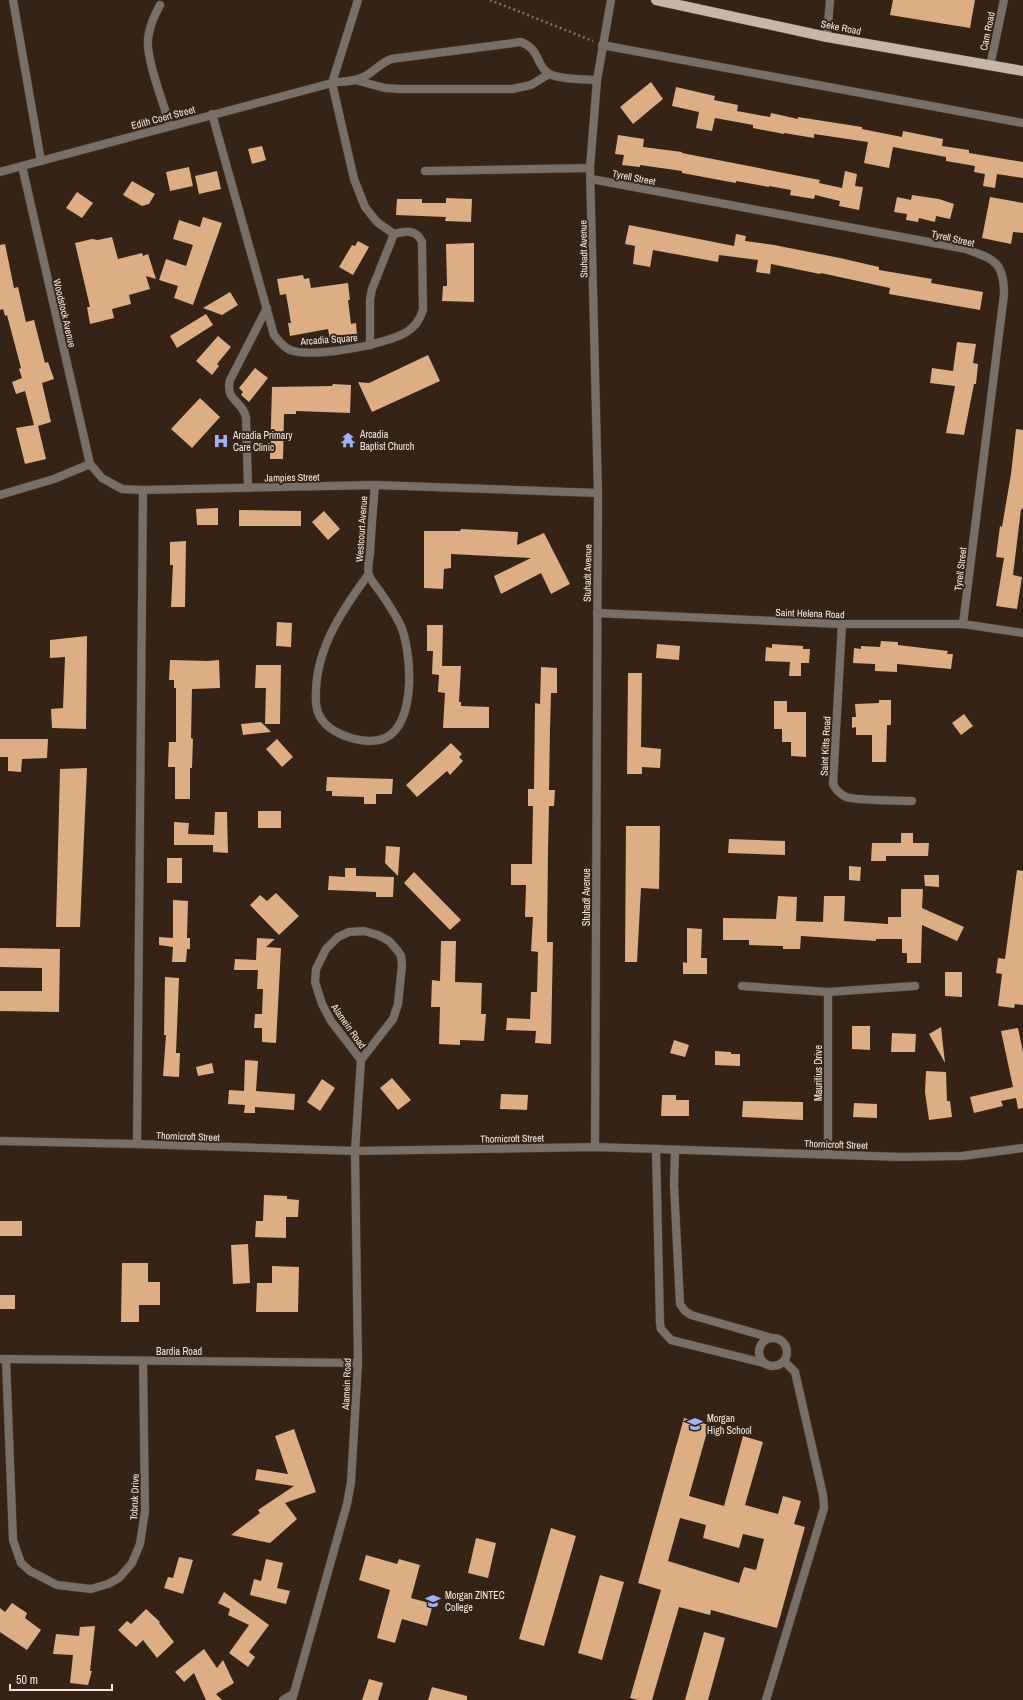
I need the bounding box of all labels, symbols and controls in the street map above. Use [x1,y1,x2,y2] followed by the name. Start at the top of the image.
[977,11,998,52] street label: Cam Road
[820,17,862,38] street label: Seke Road
[130,103,197,132] street label: Edith Coert Street
[611,167,657,188] street label: Tyrell Street
[576,220,591,278] street label: Stuhadt Avenue
[930,227,976,250] street label: Tyrell Street
[50,278,79,349] street label: Woodstock Avenue
[299,331,358,348] street label: Arcadia Square
[359,428,414,453] place label: Arcadia Baptist Church
[232,429,293,454] place label: Arcadia Primary Care Clinic
[339,431,357,449] temple icon: Arcadia Baptist Church
[212,432,230,450] hospital icon: Arcadia Primary Care Clinic
[264,471,320,484] street label: Jampies Street
[353,495,370,563] street label: Westcourt Avenue
[580,544,595,602] street label: Stuhadt Avenue
[951,546,970,592] street label: Tyrell Street
[775,606,845,621] street label: Saint Helena Road
[817,716,834,776] street label: Saint Kitts Road
[580,868,593,926] street label: Stuhadt Avenue
[328,1000,369,1051] street label: Alamein Road
[812,1045,825,1101] street label: Mauritius Drive
[156,1129,221,1144] street label: Thornicroft Street
[480,1131,545,1146] street label: Thornicroft Street
[804,1137,869,1152] street label: Thornicroft Street
[156,1345,202,1358] street label: Bardia Road
[339,1358,354,1411] street label: Alamein Road
[707,1412,752,1437] place label: Morgan High School
[686,1415,704,1433] school or university icon: Morgan High School
[127,1473,142,1520] street label: Tobruk Drive
[445,1589,505,1614] place label: Morgan ZINTEC College
[424,1592,442,1610] school or university icon: Morgan ZINTEC College
[10,1666,112,1692] scale bar
[16,1672,38,1688] text: 50 m

